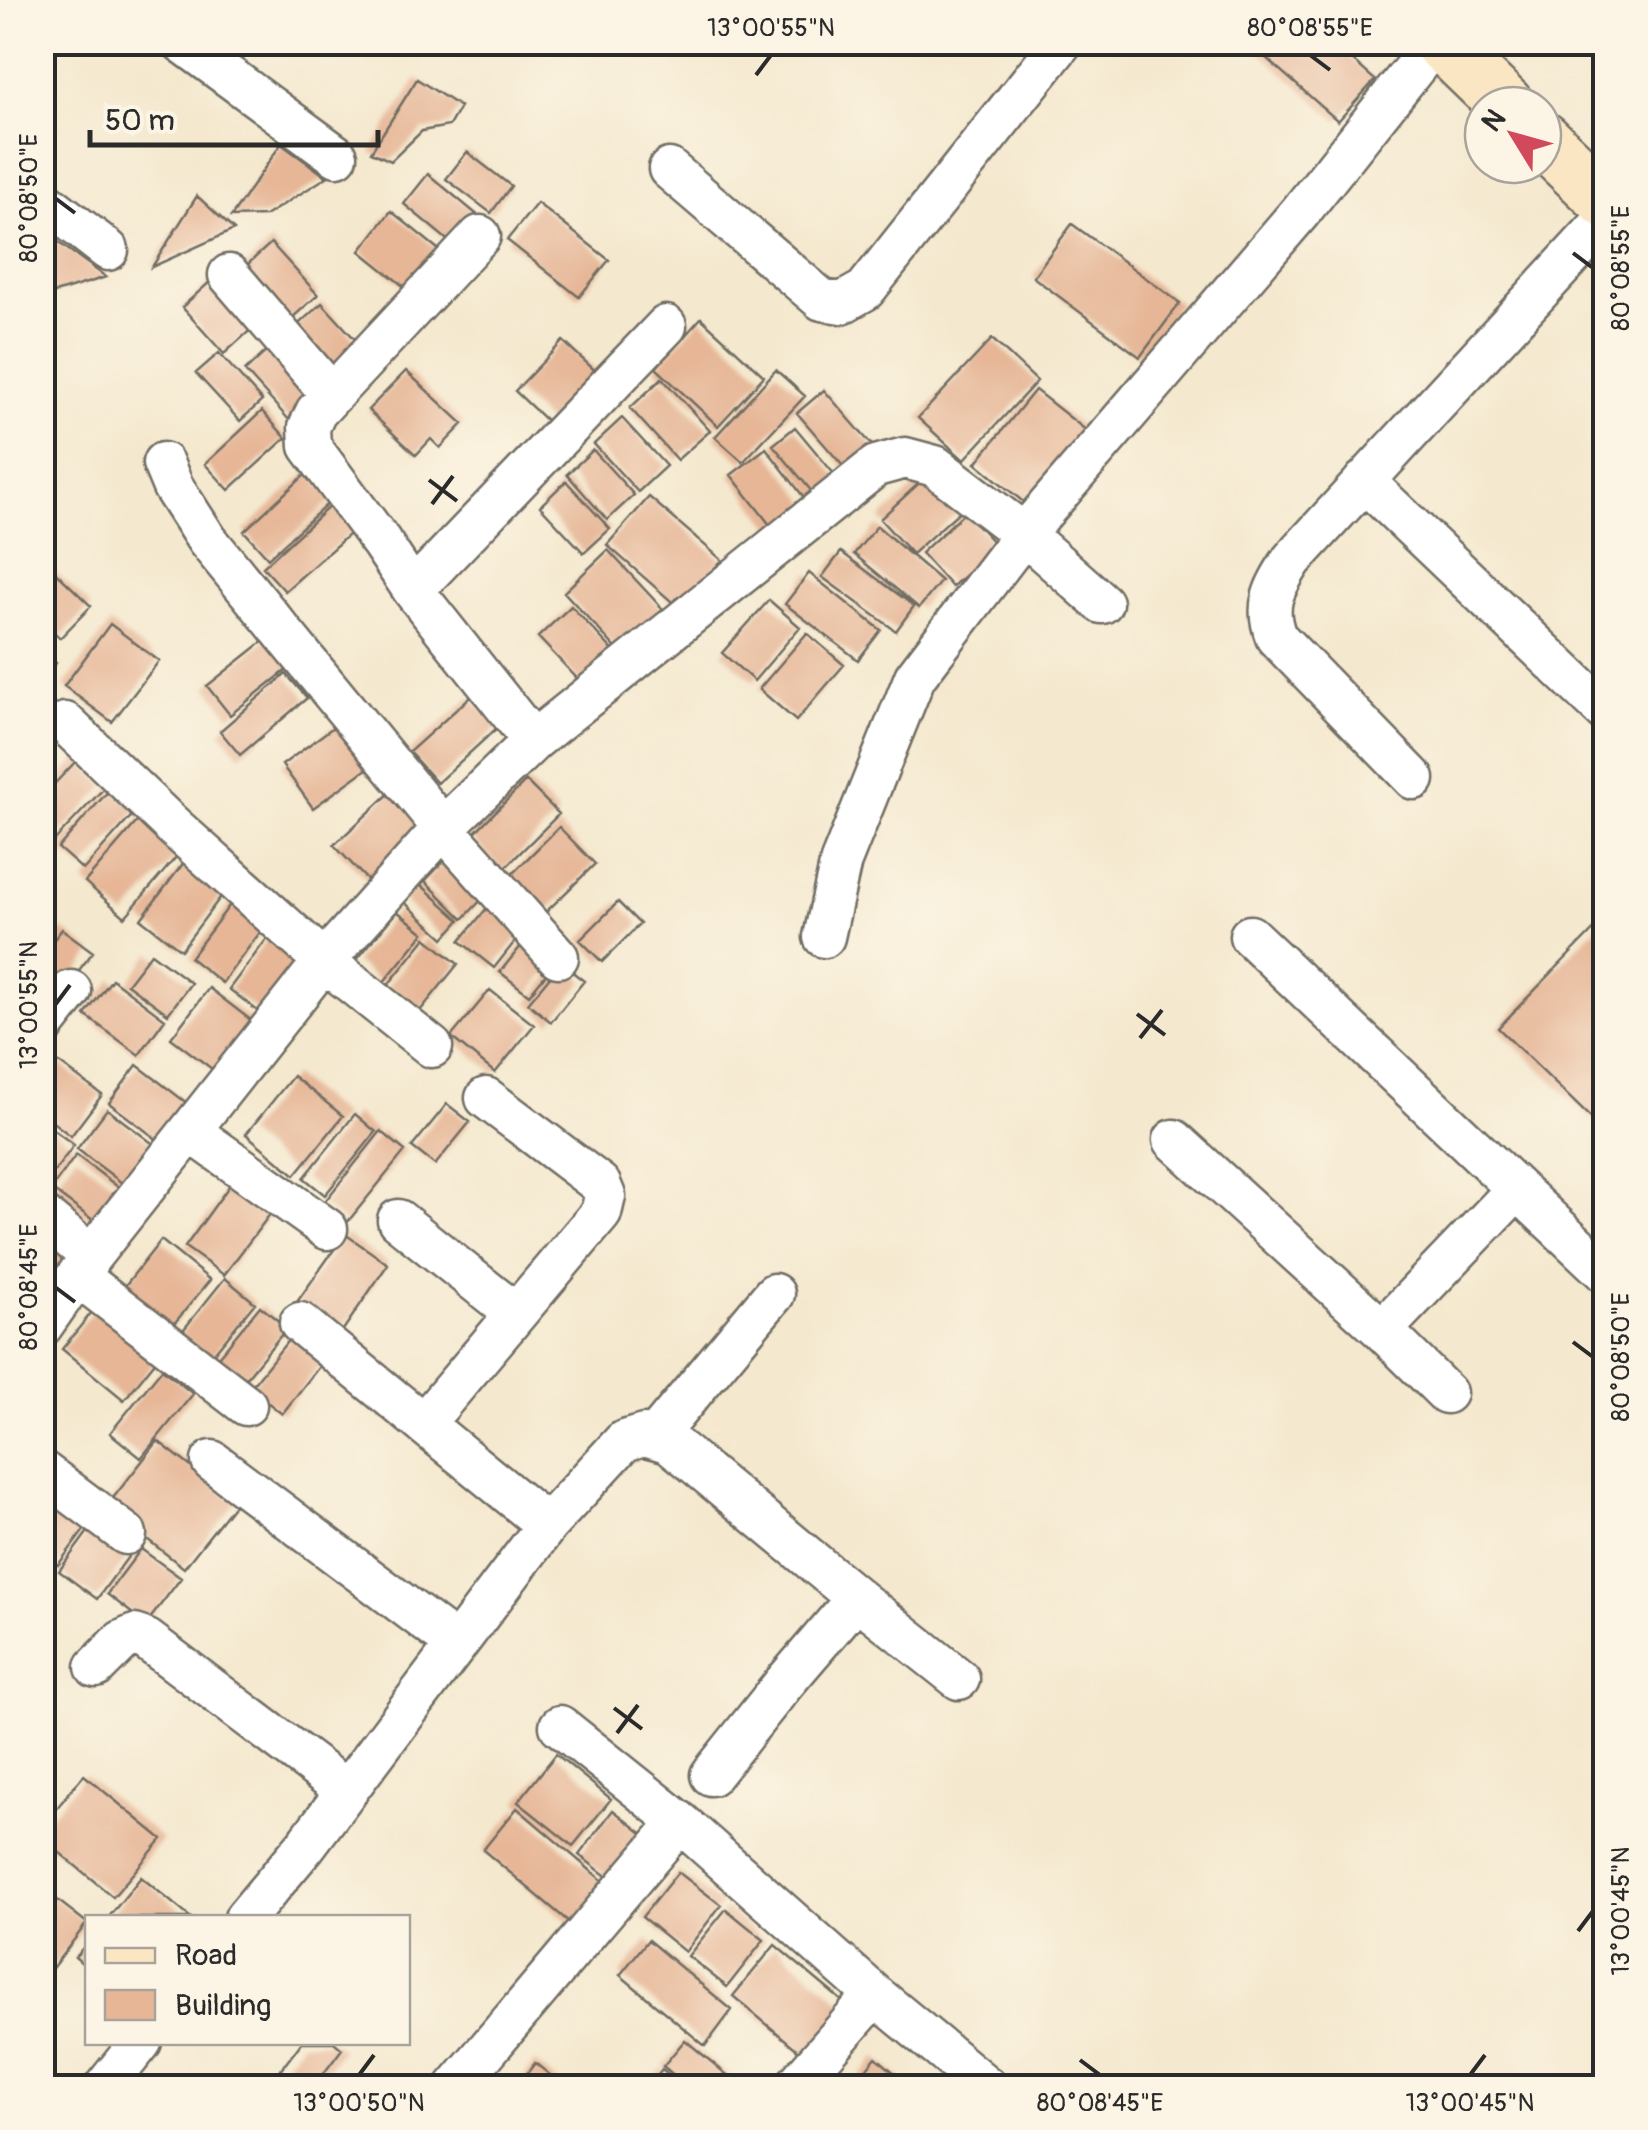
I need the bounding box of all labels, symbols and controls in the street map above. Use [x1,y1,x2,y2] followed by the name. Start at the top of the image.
[707,13,835,44] text: 13°00'55"N
[1247,13,1373,44] text: 80°08'55"E
[90,85,378,147] scale bar
[1463,85,1563,185] north arrow
[105,102,175,139] text: 50 m
[1475,103,1514,139] text: N
[14,133,45,263] text: 80°08'50"E
[1606,205,1637,331] text: 80°08'55"E
[14,941,45,1069] text: 13°00'55"N
[14,1224,45,1350] text: 80°08'45"E
[1606,1292,1637,1422] text: 80°08'50"E
[1606,1847,1637,1975] text: 13°00'45"N
[85,1915,410,2045] legend
[175,1937,237,1974] text: Road
[175,1987,271,2024] text: Building
[293,2088,425,2119] text: 13°00'50"N
[1037,2088,1163,2119] text: 80°08'45"E
[1406,2088,1534,2119] text: 13°00'45"N

